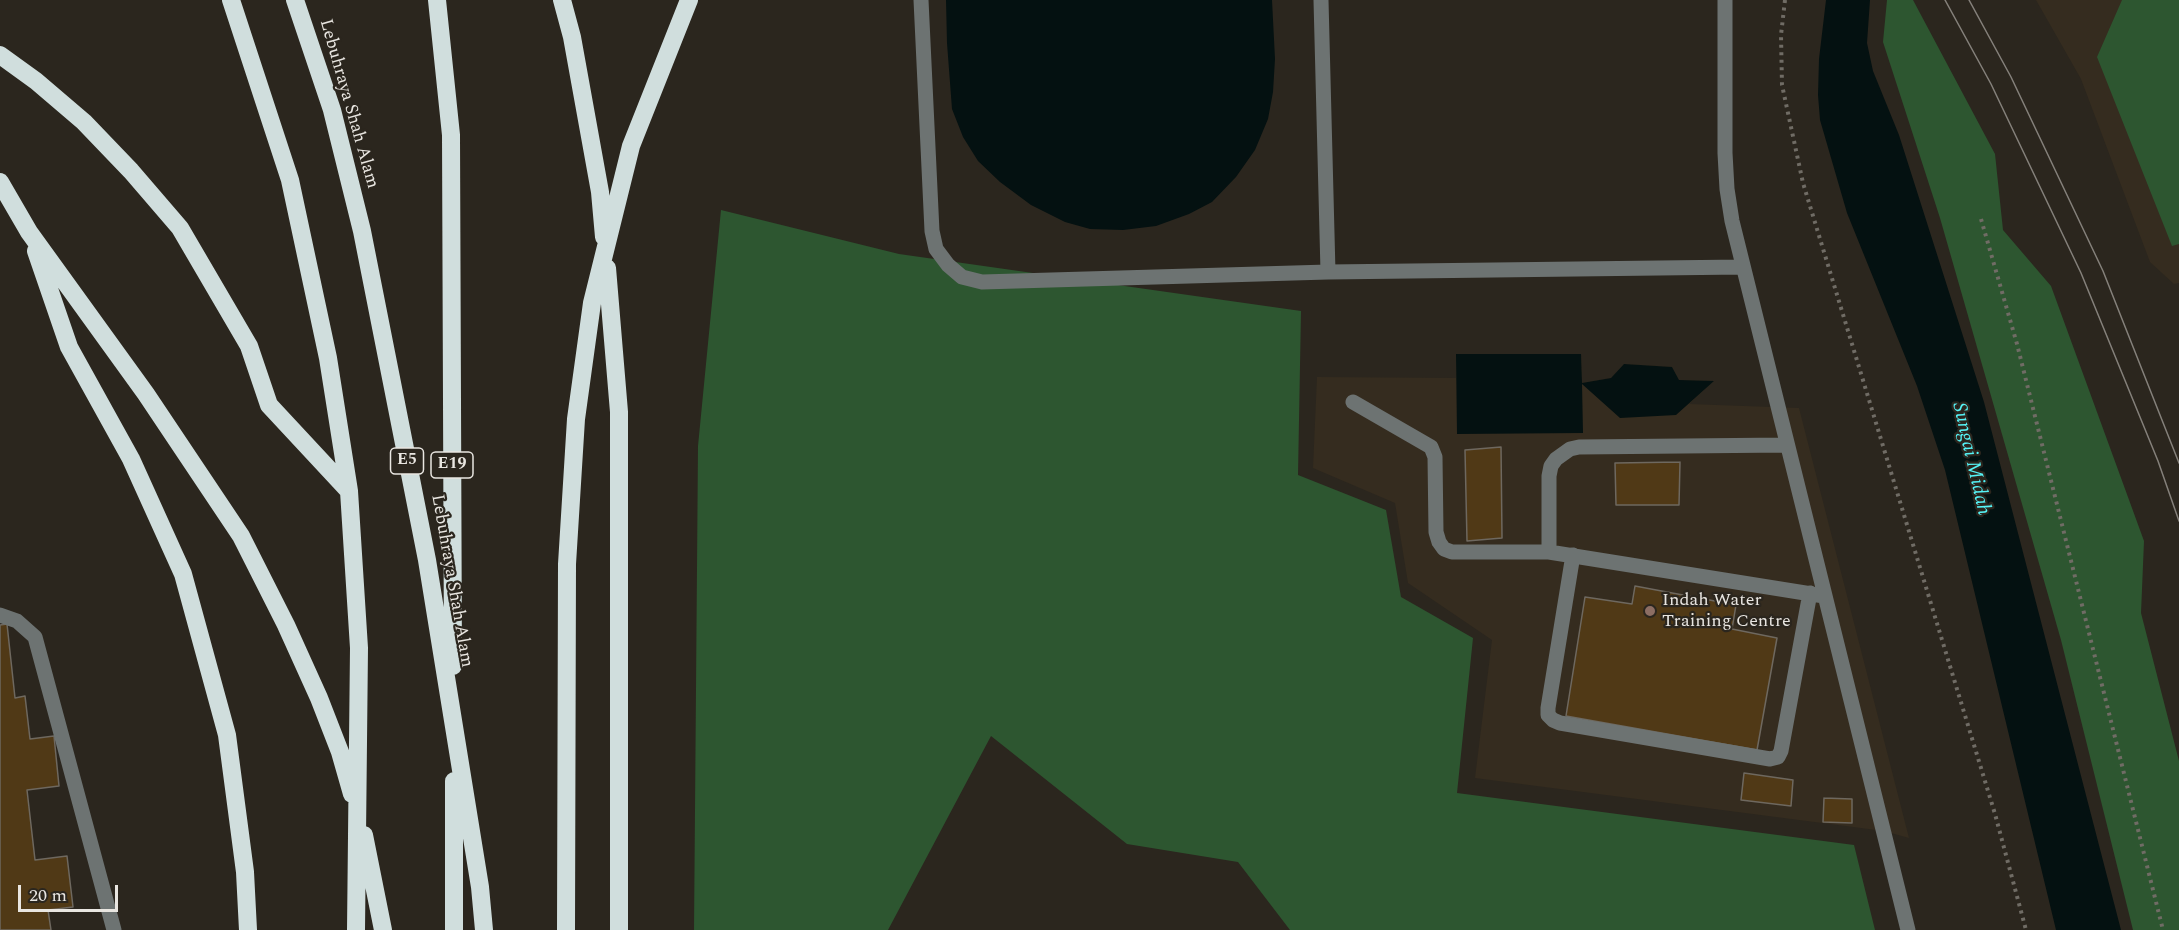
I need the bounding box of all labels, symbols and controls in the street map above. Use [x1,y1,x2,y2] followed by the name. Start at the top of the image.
[313,17,383,191] street label: Lebuhraya Shah Alam
[1945,400,1995,518] water label: Sungai Midah
[390,448,424,474] road number: E5
[431,452,473,478] road number: E19
[425,493,477,669] street label: Lebuhraya Shah Alam
[1662,590,1791,632] place label: Indah Water Training Centre
[1643,604,1657,618] marker: Indah Water Training Centre
[21,873,122,911] scale bar
[29,882,67,909] text: 20 m

